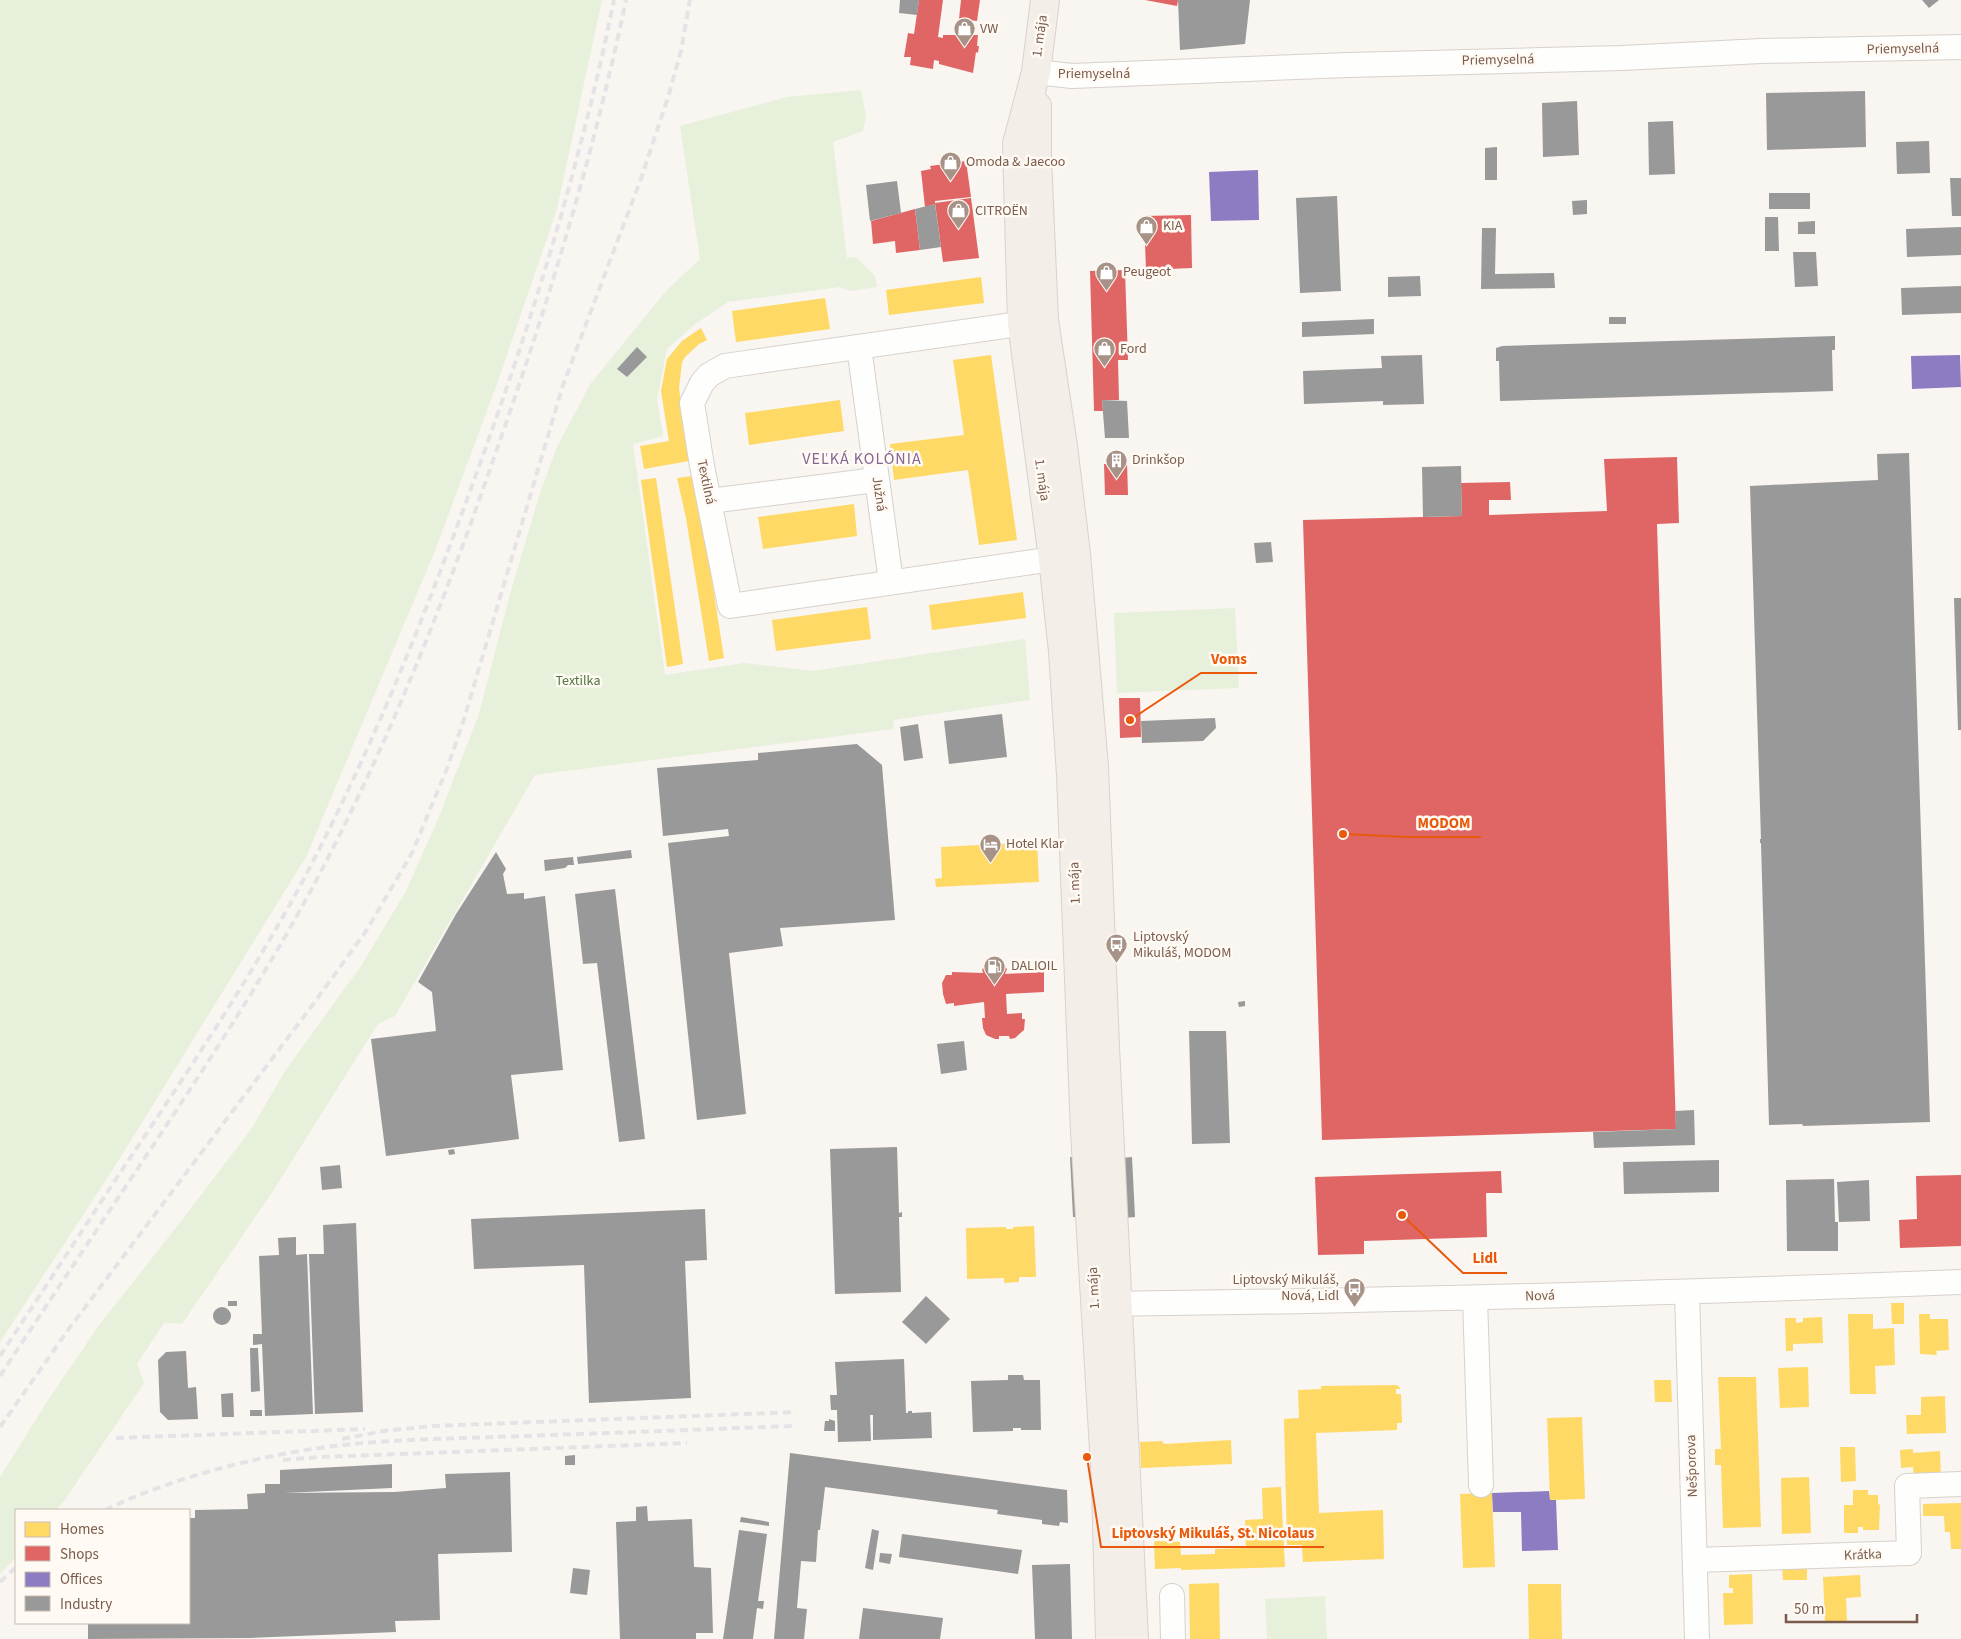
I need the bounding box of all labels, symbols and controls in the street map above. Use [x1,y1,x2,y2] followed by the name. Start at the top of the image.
[1027,14,1053,58] street label: 1. mája
[952,17,976,48] shop icon: VW
[980,19,998,39] place label: VW
[1867,38,1939,60] street label: Priemyselná
[1462,49,1534,71] street label: Priemyselná
[1058,64,1130,84] street label: Priemyselná
[938,150,962,181] shop icon: Omoda & Jaecoo
[966,152,1065,172] place label: Omoda & Jaecoo
[947,199,971,230] shop icon: CITROËN
[975,201,1028,221] place label: CITROËN
[1135,214,1159,245] shop icon: KIA
[1163,216,1183,236] place label: KIA
[1095,260,1119,291] shop icon: Peugeot
[1123,262,1171,282] place label: Peugeot
[1092,337,1116,368] shop icon: Ford
[1120,339,1147,359] place label: Ford
[802,448,922,470] district label: VEĽKÁ KOLÓNIA
[1104,448,1128,479] building icon: Drinkšop
[1132,450,1185,470] place label: Drinkšop
[691,458,721,506] street label: Textilná
[1029,458,1055,502] street label: 1. mája
[867,475,891,513] street label: Južná
[1201,643,1257,673] callout: Voms
[1210,649,1247,670] text: Voms
[556,671,600,691] park label: Textilka
[1408,807,1481,837] callout: MODOM
[1418,813,1470,834] text: MODOM
[978,832,1002,863] hotel icon: Hotel Klar
[1006,834,1064,854] place label: Hotel Klar
[1064,861,1086,905] street label: 1. mája
[1133,927,1231,963] place label: Liptovský Mikuláš, MODOM
[1105,933,1129,964] bus stop icon: Liptovský Mikuláš, MODOM
[983,954,1007,985] fuel station icon: DALIOIL
[1011,956,1058,976] place label: DALIOIL
[1463,1243,1507,1273] callout: Lidl
[1473,1248,1498,1269] text: Lidl
[1083,1266,1105,1310] street label: 1. mája
[1233,1270,1339,1306] place label: Liptovský Mikuláš, Nová, Lidl
[1343,1276,1367,1307] bus stop icon: Liptovský Mikuláš, Nová, Lidl
[1525,1285,1555,1307] street label: Nová
[1681,1434,1703,1498] street label: Nešporova
[15,1509,190,1624] legend
[1101,1517,1324,1547] callout: Liptovský Mikuláš, St. Nicolaus
[60,1519,104,1540] text: Homes
[1111,1523,1315,1544] text: Liptovský Mikuláš, St. Nicolaus
[60,1544,99,1565] text: Shops
[1844,1544,1882,1566] street label: Krátka
[60,1569,103,1590] text: Offices
[1786,1592,1917,1624] scale bar
[60,1594,112,1615] text: Industry
[1794,1599,1824,1620] text: 50 m

